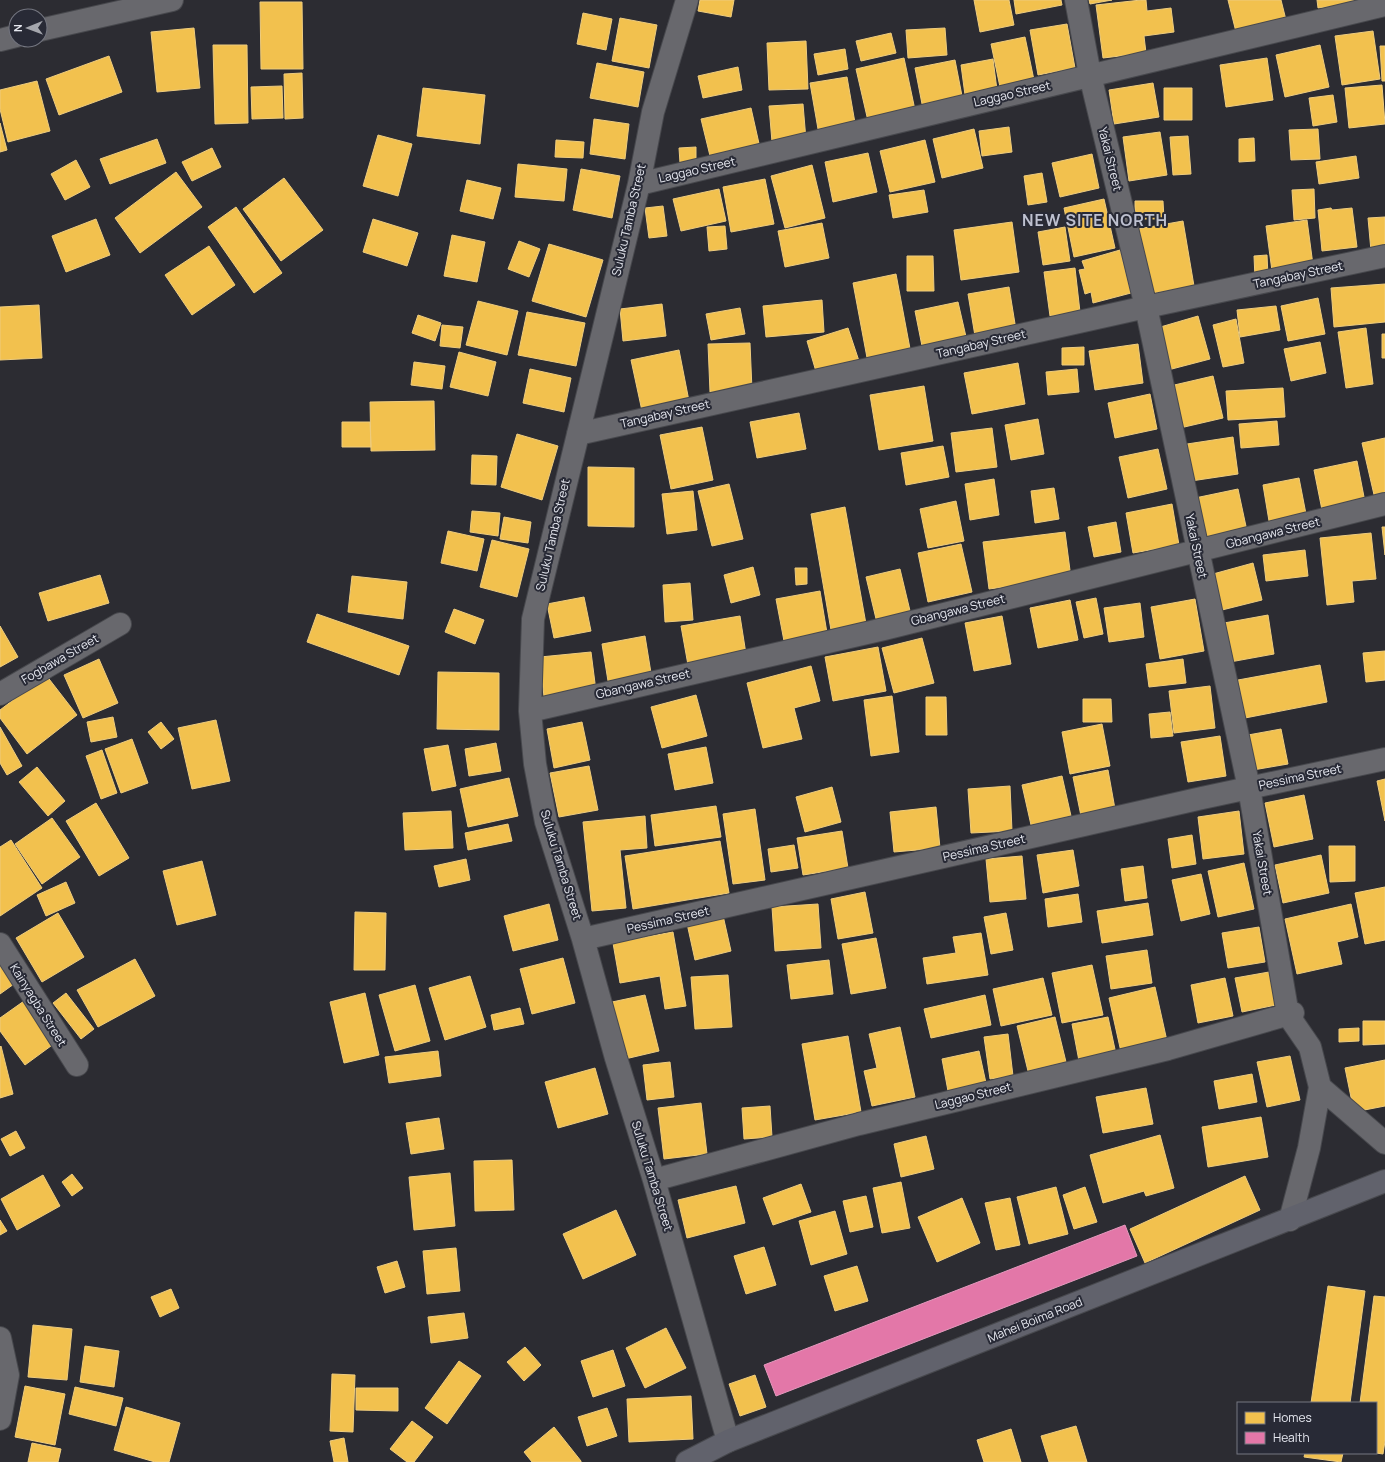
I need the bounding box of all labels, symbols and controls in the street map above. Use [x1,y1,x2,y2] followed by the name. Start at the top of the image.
[8,8,48,48] north arrow
[10,24,25,32] text: N
[972,76,1052,111] street label: Laggao Street
[1094,125,1127,193] street label: Yakai Street
[657,152,737,187] street label: Laggao Street
[607,162,650,278] street label: Suluku Tamba Street
[1022,209,1168,231] district label: NEW SITE NORTH
[1251,257,1344,292] street label: Tangabay Street
[935,325,1027,362] street label: Tangabay Street
[619,395,711,432] street label: Tangabay Street
[531,477,574,593] street label: Suluku Tamba Street
[1181,512,1212,580] street label: Yakai Street
[1224,513,1322,552] street label: Gbangawa Street
[909,590,1007,629] street label: Gbangawa Street
[18,629,102,688] street label: Fogbawa Street
[594,664,692,703] street label: Gbangawa Street
[1257,759,1343,794] street label: Pessima Street
[537,808,586,922] street label: Suluku Tamba Street
[1248,829,1277,897] street label: Yakai Street
[941,830,1027,865] street label: Pessima Street
[625,902,711,937] street label: Pessima Street
[6,960,71,1050] street label: Kainyagba Street
[933,1078,1013,1113] street label: Laggao Street
[628,1119,677,1233] street label: Suluku Tamba Street
[985,1293,1085,1346] street label: Mahei Boima Road
[1237,1402,1377,1454] legend
[1273,1409,1312,1426] text: Homes
[1273,1429,1310,1446] text: Health

